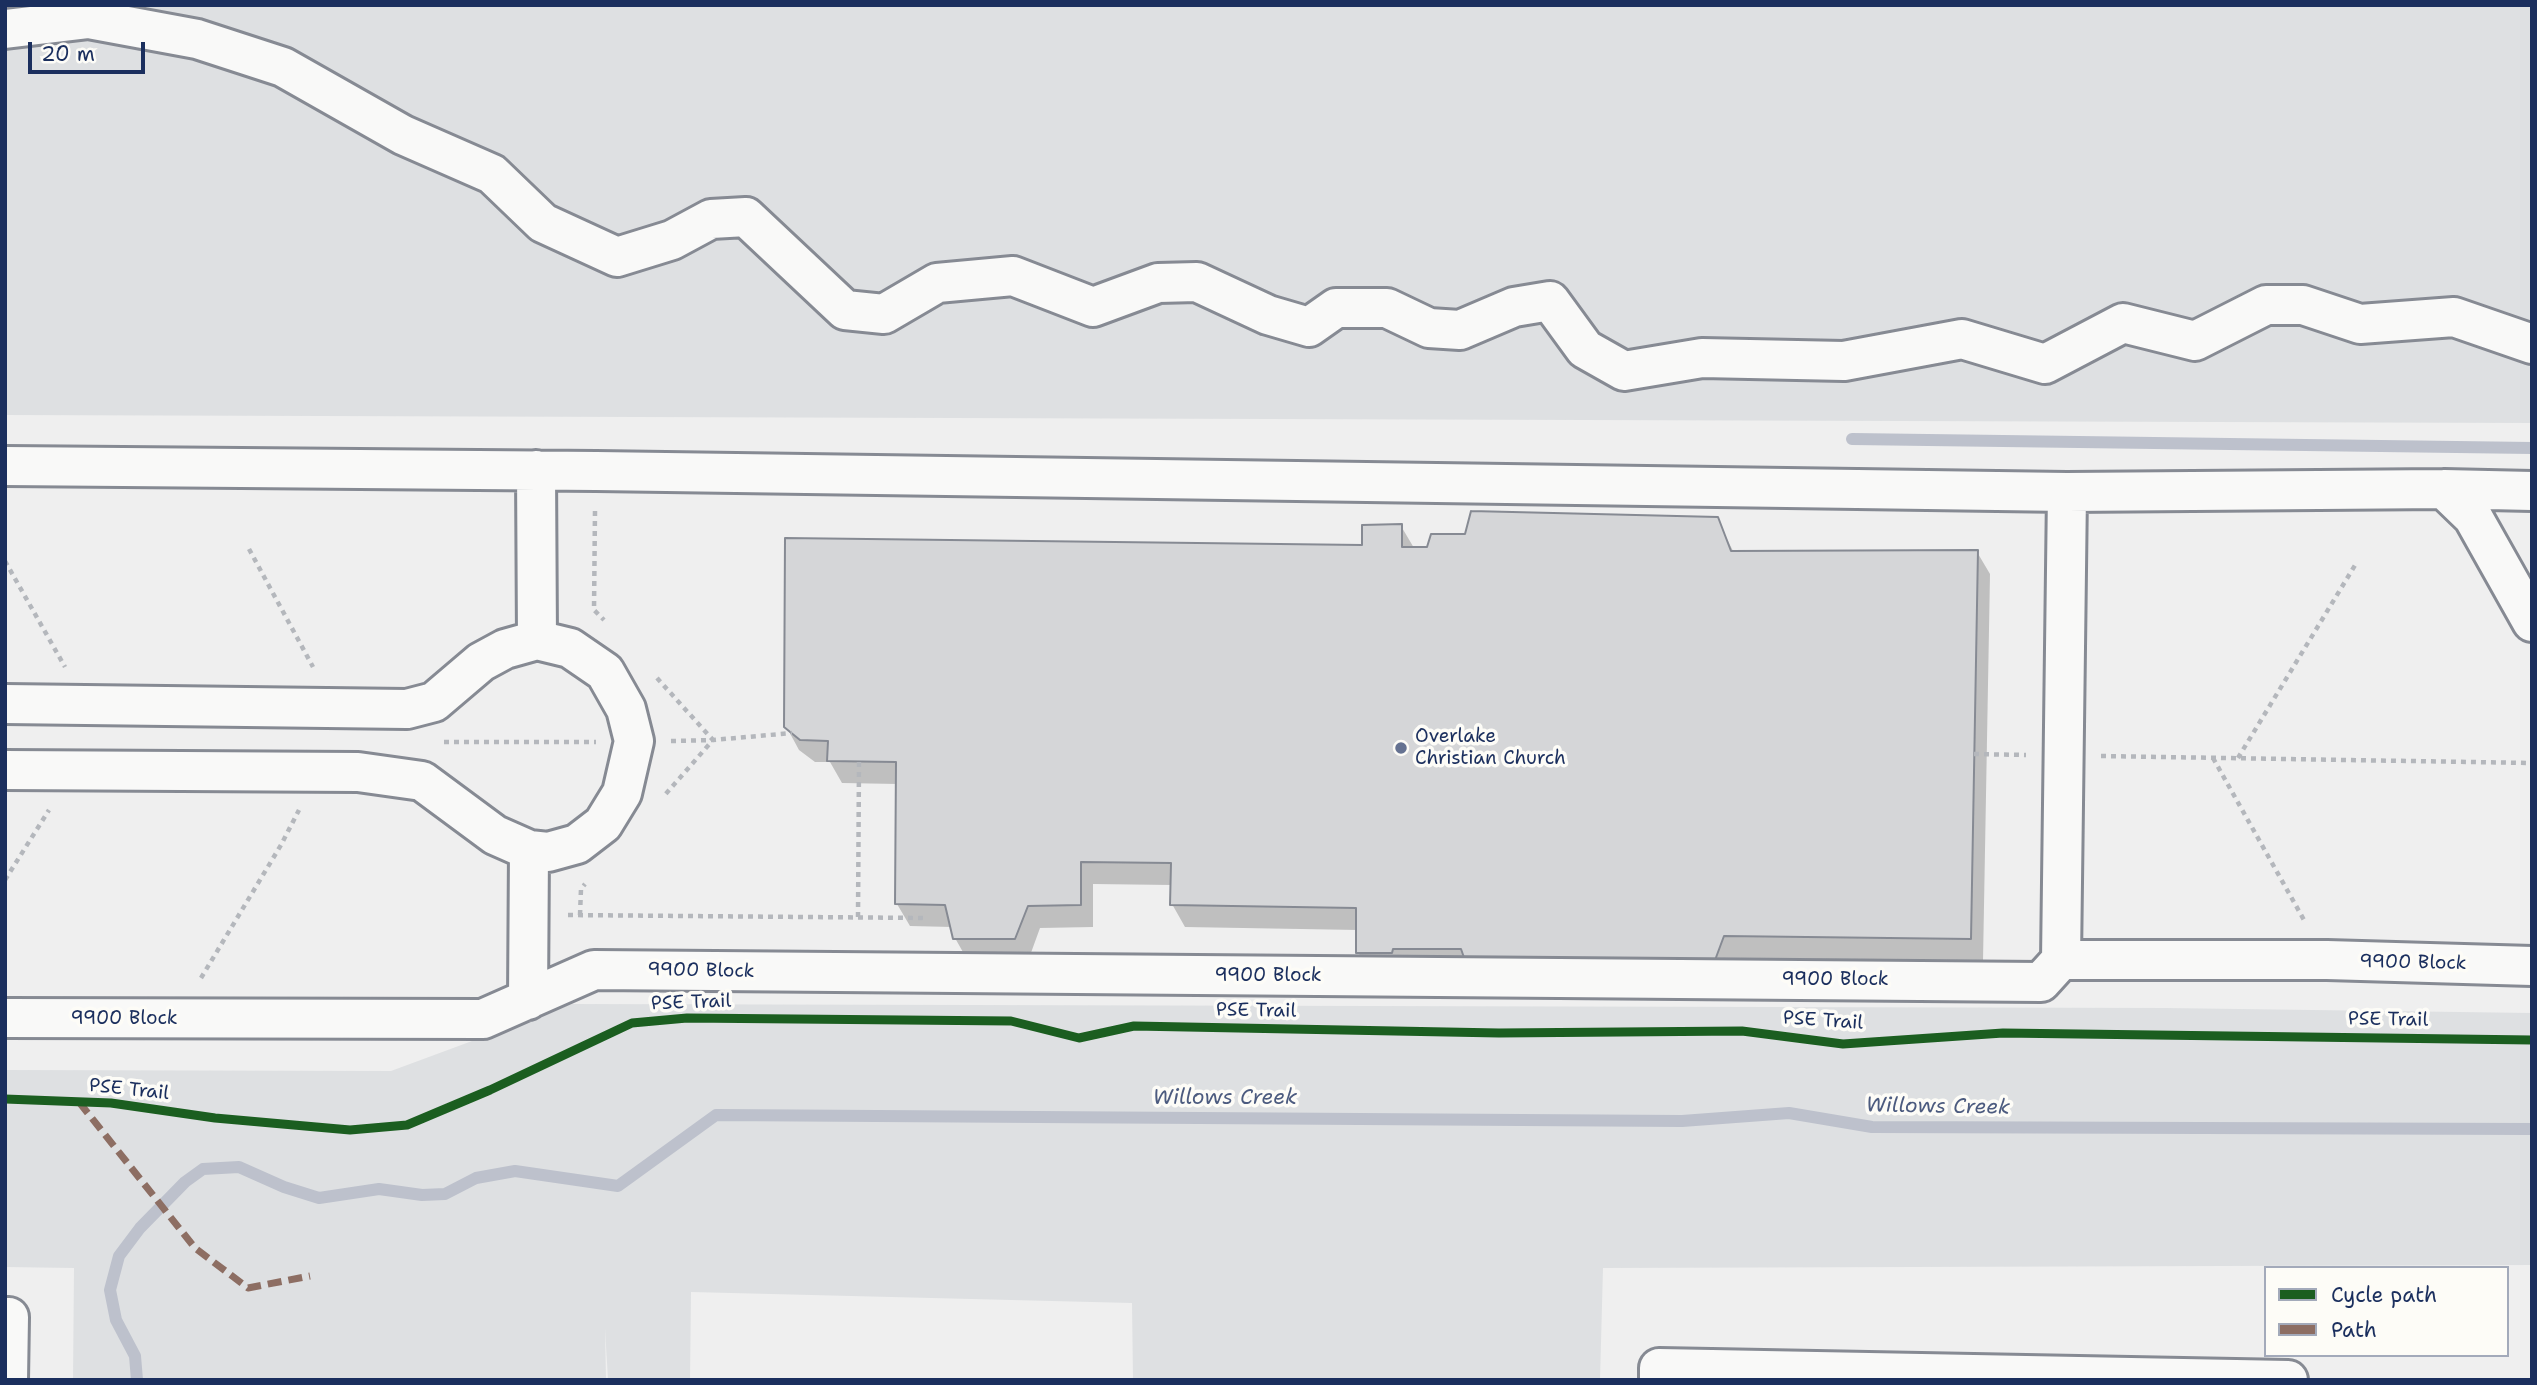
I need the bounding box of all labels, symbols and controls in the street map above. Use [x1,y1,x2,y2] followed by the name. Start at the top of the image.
[32,28,149,72] scale bar
[41,40,95,68] text: 20 m
[1415,726,1566,770] place label: Overlake Christian Church
[1393,740,1409,756] marker: Overlake Christian Church
[2359,951,2467,975] street label: 9900 Block
[647,959,755,983] street label: 9900 Block
[1214,965,1322,987] street label: 9900 Block
[1781,969,1889,991] street label: 9900 Block
[650,990,732,1016] street label: PSE Trail
[1216,999,1296,1023] street label: PSE Trail
[1782,1007,1864,1035] street label: PSE Trail
[70,1008,178,1030] street label: 9900 Block
[2348,1008,2428,1032] street label: PSE Trail
[88,1074,170,1106] street label: PSE Trail
[1153,1086,1297,1112] water label: Willows Creek
[1866,1093,2010,1121] water label: Willows Creek
[2264,1266,2509,1357] legend
[2331,1281,2437,1309] text: Cycle path
[2331,1316,2377,1344] text: Path

